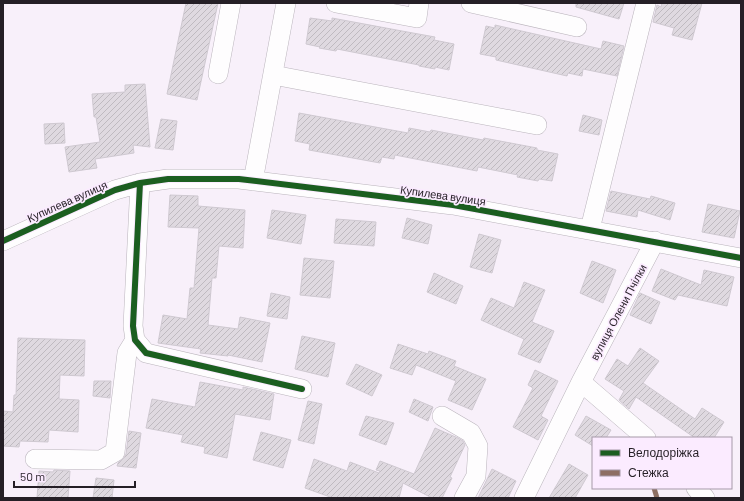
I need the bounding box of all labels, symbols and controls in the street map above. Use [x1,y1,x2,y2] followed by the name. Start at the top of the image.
[25,178,109,224] street label: Купилева вулиця
[399,183,487,207] street label: Купилева вулиця
[587,262,649,362] street label: вулиця Олени Пчілки
[592,437,732,489] legend
[628,445,699,460] text: Велодоріжка
[14,463,135,489] scale bar
[628,465,669,479] text: Стежка
[20,469,45,483] text: 50 m

